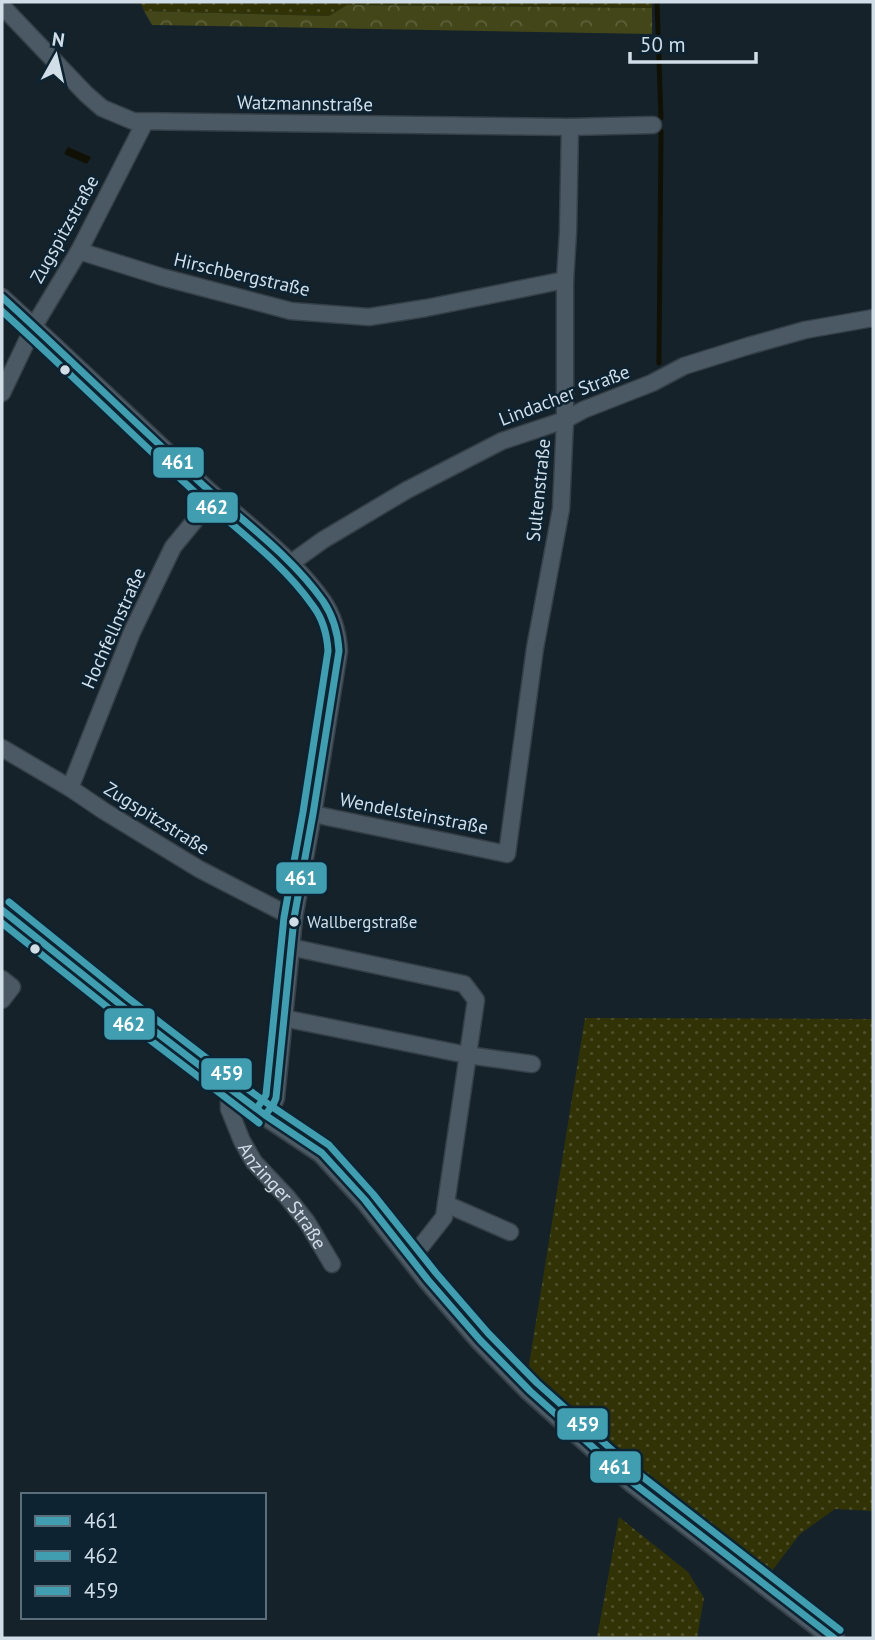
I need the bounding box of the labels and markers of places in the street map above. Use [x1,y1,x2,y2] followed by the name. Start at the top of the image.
[58,363,72,377] unlabelled marker
[307,911,417,933] place label: Wallbergstraße
[287,915,301,929] marker: Wallbergstraße
[28,942,42,956] unlabelled marker

